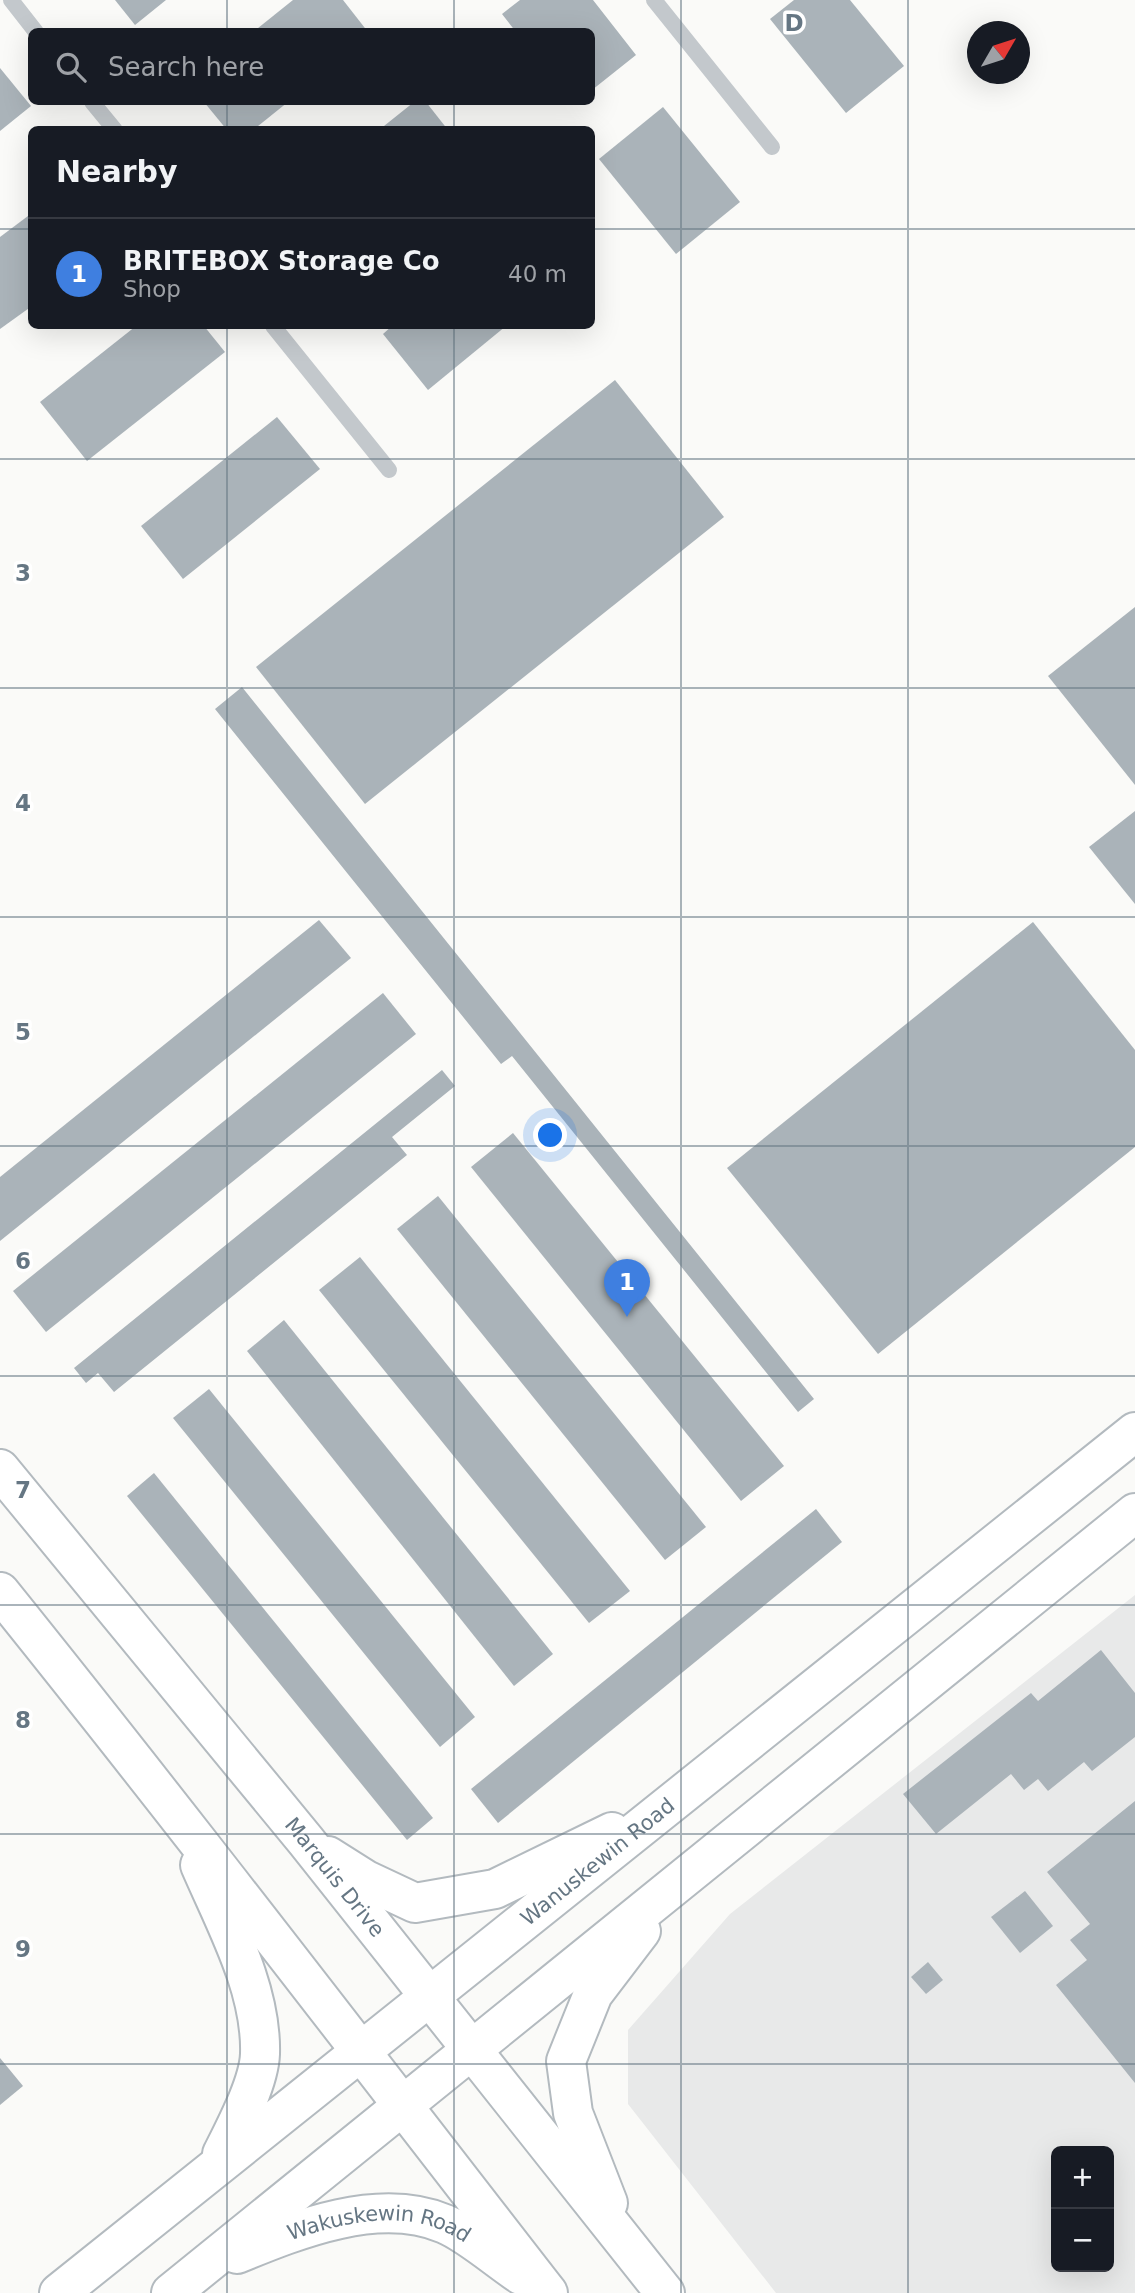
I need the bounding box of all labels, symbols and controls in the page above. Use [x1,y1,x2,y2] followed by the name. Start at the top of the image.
[784,10,804,36] text: D
[967,21,1030,84] north arrow
[28,28,595,105] search box
[52,48,90,86] icon: search
[108,52,264,82] text: Search here
[56,154,178,189] text: Nearby
[123,246,440,276] text: BRITEBOX Storage Co
[71,261,87,287] text: 1
[508,261,567,287] text: 40 m
[123,276,181,302] text: Shop
[15,560,31,586] text: 3
[15,790,31,816] text: 4
[15,1019,31,1045] text: 5
[533,1118,567,1152] your location
[15,1248,31,1274] text: 6
[604,1259,650,1317] pin: 1
[15,1477,31,1503] text: 7
[15,1707,31,1733] text: 8
[516,1793,679,1931] street label: Wanuskewin Road
[280,1813,389,1942] street label: Marquis Drive
[15,1936,31,1962] text: 9
[1051,2146,1114,2272] map controls
[1051,2146,1114,2209] button: +
[284,2201,475,2247] street label: Wakuskewin Road
[1051,2209,1114,2272] button: −

